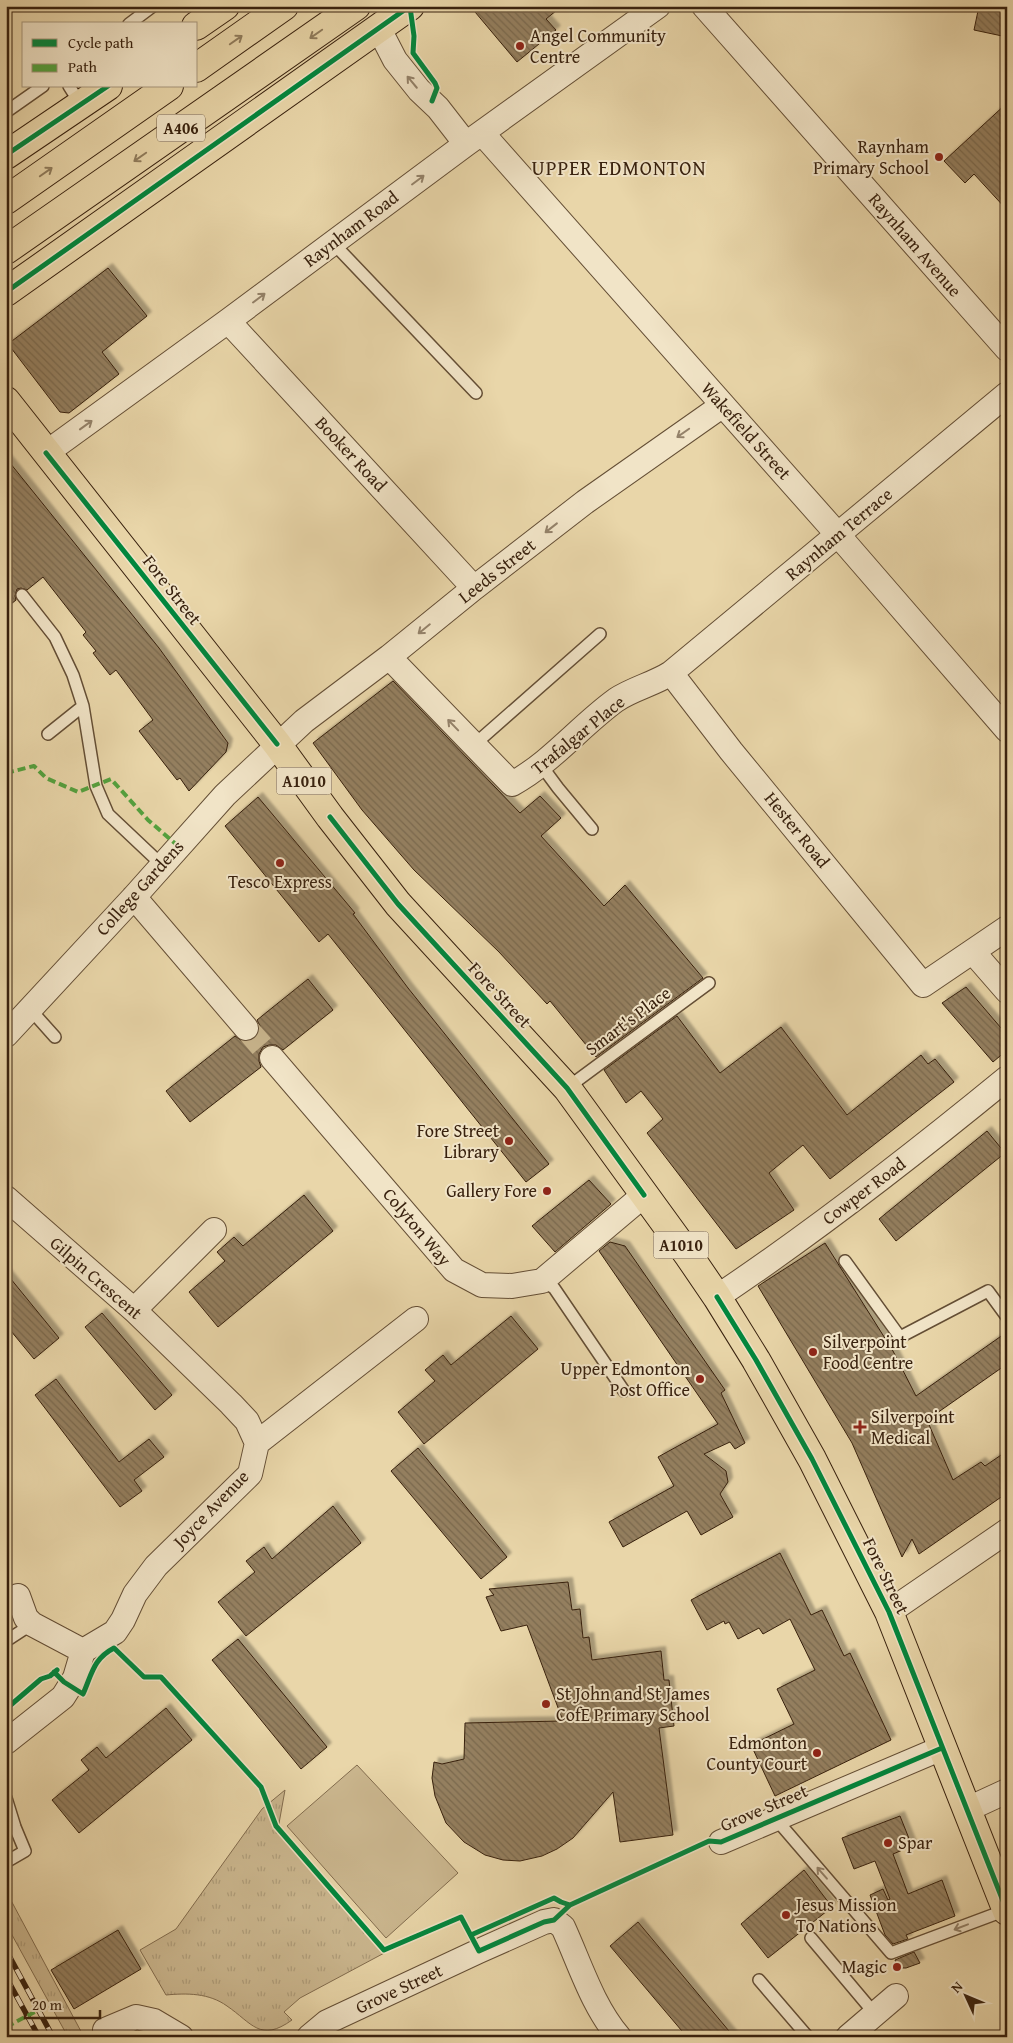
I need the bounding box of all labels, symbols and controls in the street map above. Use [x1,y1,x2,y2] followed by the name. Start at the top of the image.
[22,22,198,88] legend
[530,22,666,70] place label: Angel Community Centre
[310,29,324,39] one-way arrow
[68,32,134,53] text: Cycle path
[229,35,243,45] one-way arrow
[514,40,526,52] marker: Angel Community Centre
[68,56,97,77] text: Path
[407,76,418,89] one-way arrow
[157,115,205,142] road number: A406
[813,133,929,181] place label: Raynham Primary School
[933,151,945,163] marker: Raynham Primary School
[133,152,147,162] one-way arrow
[531,153,707,182] district label: UPPER EDMONTON
[39,167,53,177] one-way arrow
[411,175,425,185] one-way arrow
[297,184,404,273] street label: Raynham Road
[862,187,968,303] street label: Raynham Avenue
[252,293,266,303] one-way arrow
[695,376,798,486] street label: Wakefield Street
[309,410,394,498] street label: Booker Road
[79,420,93,430] one-way arrow
[676,428,690,438] one-way arrow
[779,481,898,587] street label: Raynham Terrace
[544,523,558,533] one-way arrow
[452,531,542,610] street label: Leeds Street
[136,549,209,631] street label: Fore Street
[418,623,431,634] one-way arrow
[525,688,630,781] street label: Trafalgar Place
[447,718,459,731] one-way arrow
[276,768,332,794] road number: A1010
[758,786,837,874] street label: Hester Road
[89,834,190,941] street label: College Gardens
[274,857,286,869] marker: Tesco Express
[228,868,332,895] place label: Tesco Express
[462,955,539,1034] street label: Fore Street
[579,979,676,1062] street label: Smart's Place
[417,1117,500,1165] place label: Fore Street Library
[503,1135,515,1147] marker: Fore Street Library
[816,1150,912,1231] street label: Cowper Road
[446,1177,537,1204] place label: Gallery Fore
[377,1182,458,1272] street label: Colyton Way
[541,1185,553,1197] marker: Gallery Fore
[44,1230,149,1326] street label: Gilpin Crescent
[654,1232,708,1258] road number: A1010
[823,1328,913,1376] place label: Silverpoint Food Centre
[807,1346,819,1358] marker: Silverpoint Food Centre
[561,1355,690,1403] place label: Upper Edmonton Post Office
[694,1373,706,1385] marker: Upper Edmonton Post Office
[871,1403,955,1451] place label: Silverpoint Medical
[853,1420,867,1434] marker: Silverpoint Medical
[165,1463,255,1555] street label: Joyce Avenue
[856,1533,917,1619] street label: Fore Street
[556,1680,710,1728] place label: St John and St James CofE Primary School
[540,1698,552,1710] marker: St John and St James CofE Primary School
[706,1729,808,1777] place label: Edmonton County Court
[811,1747,823,1759] marker: Edmonton County Court
[716,1777,813,1838] street label: Grove Street
[898,1829,933,1856] place label: Spar
[882,1837,894,1849] marker: Spar
[817,1867,828,1880] one-way arrow
[794,1891,897,1939] place label: Jesus Mission To Nations
[780,1909,792,1921] marker: Jesus Mission To Nations
[954,1923,969,1932] one-way arrow
[842,1953,887,1980] place label: Magic
[351,1956,447,2020] street label: Grove Street
[891,1961,903,1973] marker: Magic
[940,1970,990,2020] north arrow
[946,1976,968,1997] text: N
[25,1988,100,2020] scale bar
[32,1994,63,2015] text: 20 m

